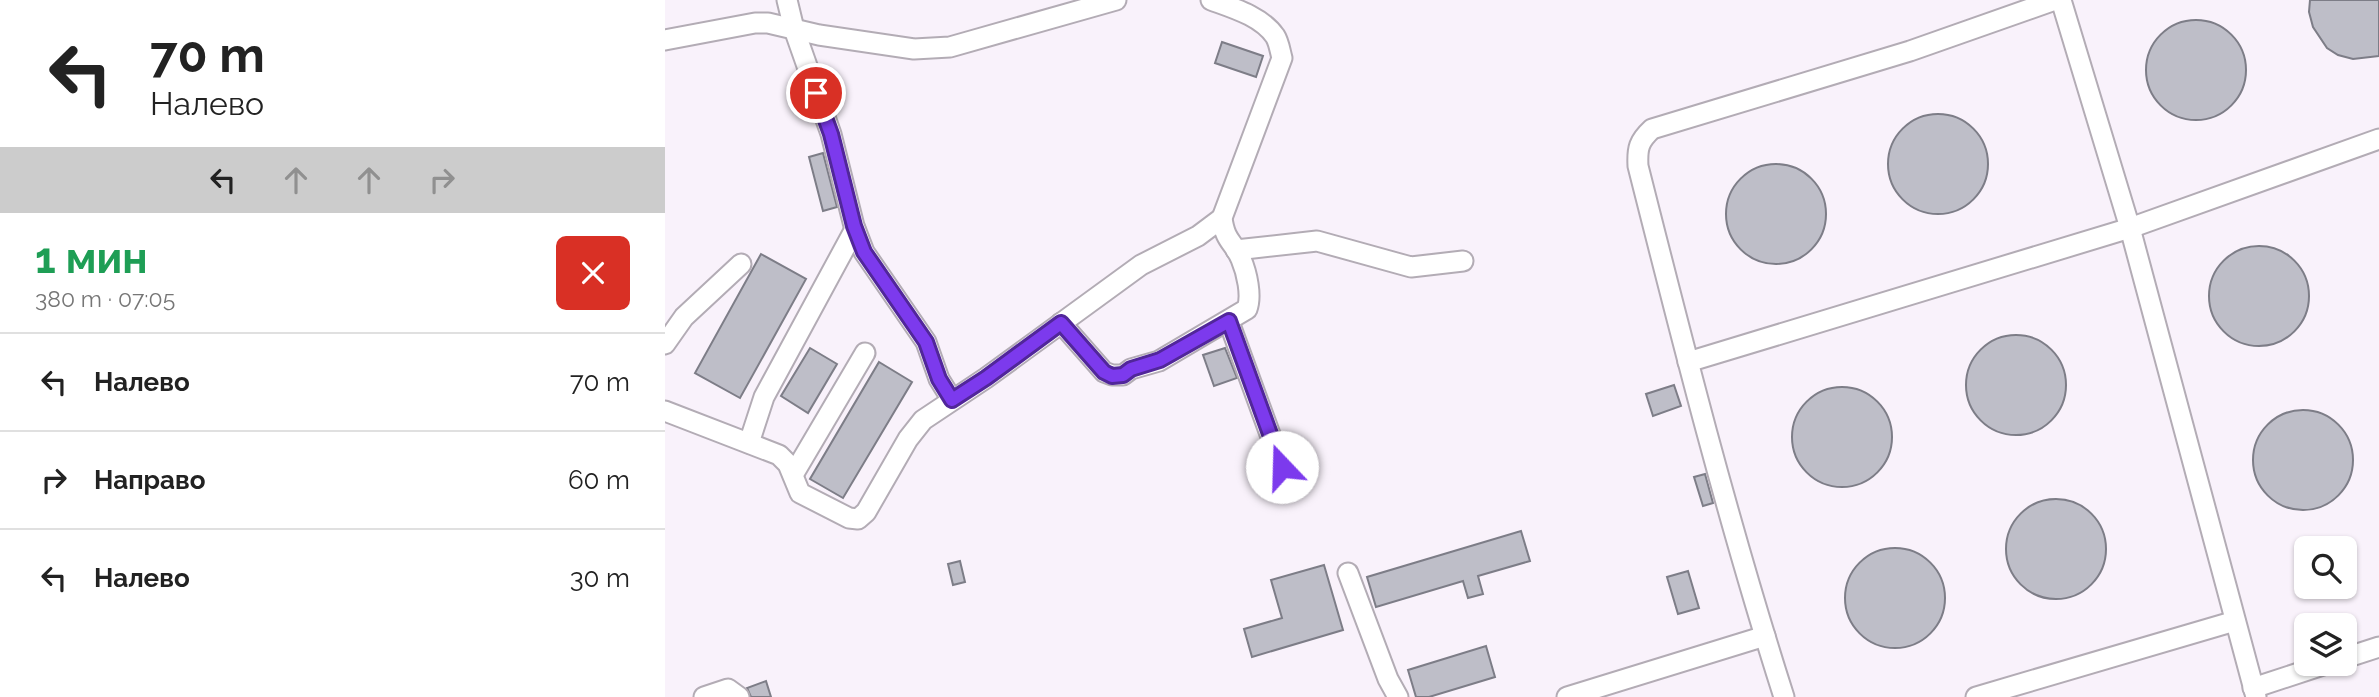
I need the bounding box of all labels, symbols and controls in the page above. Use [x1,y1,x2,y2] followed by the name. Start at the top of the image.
[150,26,265,83] text: 70 m
[35,28,126,119] icon: left
[786,63,846,123] pin
[797,74,835,112] icon: arrive
[150,85,264,122] text: Налево
[204,161,242,199] icon: left
[277,161,315,199] icon: ahead
[350,161,388,199] icon: ahead
[423,161,461,199] icon: right
[35,234,148,283] text: 1 мин
[556,236,630,310] button: close
[35,285,175,312] text: 380 m · 07:05
[35,363,73,401] icon: left
[94,367,190,397] text: Налево
[570,367,630,397] text: 70 m
[1245,430,1319,504] position arrow
[35,461,73,499] icon: right
[94,465,205,495] text: Направо
[568,465,630,495] text: 60 m
[2294,536,2357,676] map controls
[2294,536,2357,599] button: search
[35,559,73,597] icon: left
[94,563,190,593] text: Налево
[570,563,630,593] text: 30 m
[2294,613,2357,676] button: layers

